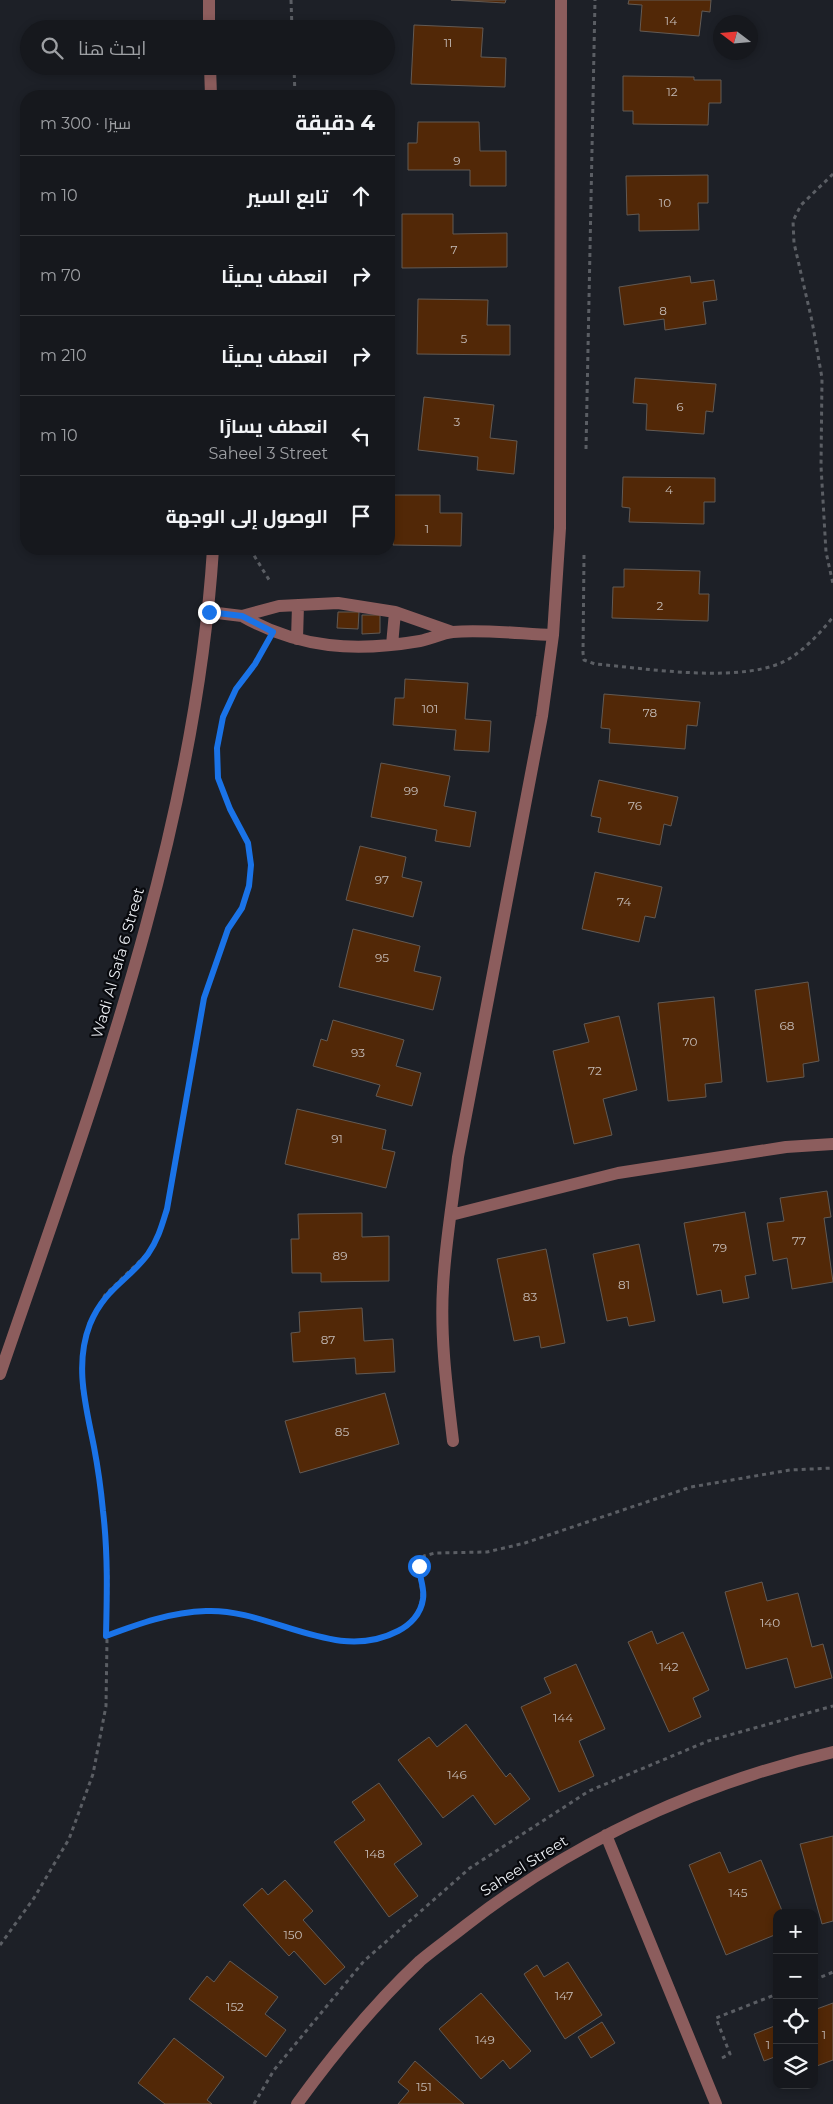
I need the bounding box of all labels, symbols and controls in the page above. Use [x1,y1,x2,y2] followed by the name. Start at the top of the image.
[665,13,677,28] house number: 14
[713,15,758,60] north arrow
[20,20,395,75] search box
[38,34,66,62] icon: search
[444,35,452,50] house number: 11
[78,37,146,60] text: ابحث هنا
[666,84,678,99] house number: 12
[295,110,375,135] text: 4 دقيقة
[40,114,131,133] text: سيرًا · 300 m
[453,153,461,168] house number: 9
[347,182,375,210] icon: ahead
[247,185,328,208] text: تابع السير
[40,186,78,205] text: 10 m
[659,195,671,210] house number: 10
[450,242,458,257] house number: 7
[347,262,375,290] icon: right
[221,265,328,288] text: انعطف يمينًا
[40,266,81,285] text: 70 m
[659,303,667,318] house number: 8
[461,331,468,346] house number: 5
[347,342,375,370] icon: right
[221,345,328,368] text: انعطف يمينًا
[40,346,87,365] text: 210 m
[676,399,684,414] house number: 6
[454,414,461,429] house number: 3
[219,415,328,438] text: انعطف يسارًا
[347,422,375,450] icon: left
[40,426,78,445] text: 10 m
[208,444,328,463] text: Saheel 3 Street
[665,482,673,497] house number: 4
[347,502,375,530] icon: arrive
[166,505,328,528] text: الوصول إلى الوجهة
[425,521,429,536] house number: 1
[657,598,664,613] house number: 2
[198,601,221,624] route end
[422,701,438,716] house number: 101
[643,705,658,720] house number: 78
[404,783,418,798] house number: 99
[628,798,642,813] house number: 76
[375,872,389,887] house number: 97
[87,885,148,1040] street label: Wadi Al Safa 6 Street
[617,894,631,909] house number: 74
[375,950,389,965] house number: 95
[780,1018,795,1033] house number: 68
[683,1034,697,1049] house number: 70
[351,1045,365,1060] house number: 93
[588,1063,602,1078] house number: 72
[331,1131,343,1146] house number: 91
[792,1233,806,1248] house number: 77
[713,1240,727,1255] house number: 79
[333,1248,347,1263] house number: 89
[618,1277,630,1292] house number: 81
[523,1289,537,1304] house number: 83
[321,1332,335,1347] house number: 87
[335,1424,349,1439] house number: 85
[408,1555,431,1578] route start
[760,1615,780,1630] house number: 140
[659,1659,679,1674] house number: 142
[553,1710,573,1725] house number: 144
[447,1767,467,1782] house number: 146
[476,1831,571,1900] street label: Saheel Street
[365,1846,385,1861] house number: 148
[728,1885,748,1900] house number: 145
[773,1909,818,2089] map controls
[773,1909,818,1954] button: +
[283,1927,303,1942] house number: 150
[773,1954,818,1999] button: −
[555,1988,573,2003] house number: 147
[226,1999,244,2014] house number: 152
[773,1999,818,2044] button: locate
[822,2027,826,2042] house number: 1
[475,2032,495,2047] house number: 149
[766,2037,770,2052] house number: 1
[773,2044,818,2089] button: layers
[416,2079,432,2094] house number: 151

